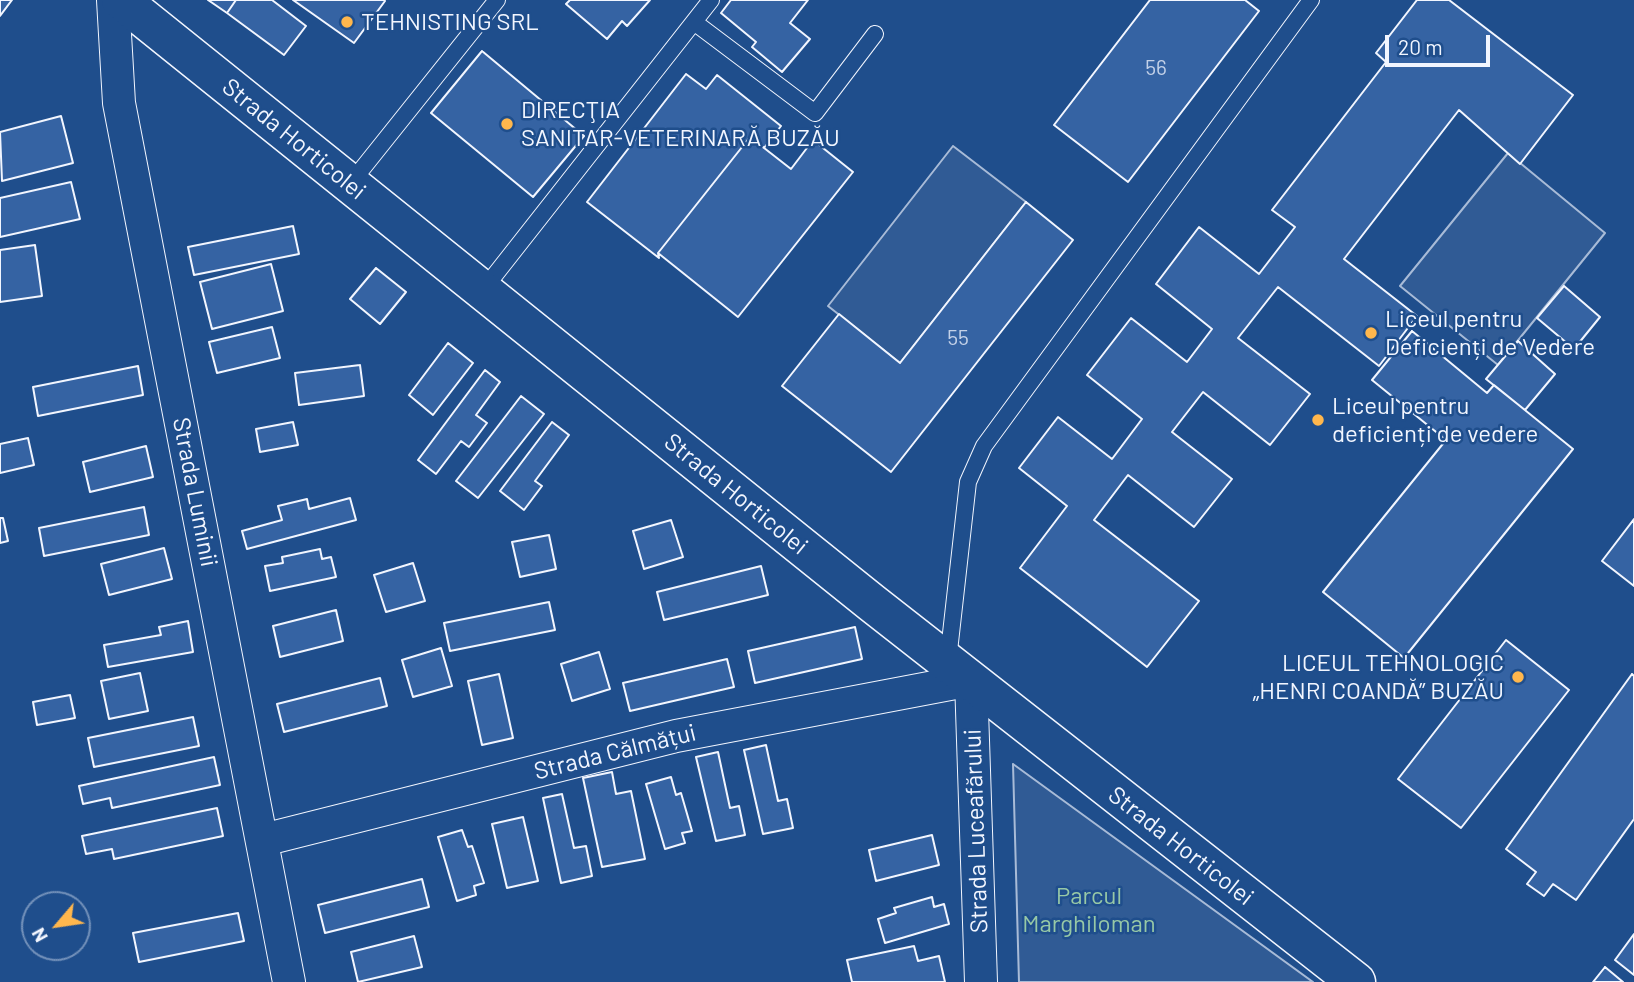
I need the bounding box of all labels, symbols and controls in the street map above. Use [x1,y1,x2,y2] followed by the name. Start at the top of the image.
[361,8,539,36] place label: TEHNISTING SRL
[339,14,355,30] marker: TEHNISTING SRL
[1389,21,1494,65] scale bar
[1398,34,1443,59] text: 20 m
[1145,55,1167,81] house number: 56
[216,72,372,206] street label: Strada Horticolei
[521,96,840,152] place label: DIRECŢIA SANITAR-VETERINARĂ BUZĂU
[499,116,515,132] marker: DIRECŢIA SANITAR-VETERINARĂ BUZĂU
[1385,305,1595,361] place label: Liceul pentru Deficienți de Vedere
[947,325,969,351] house number: 55
[1363,325,1379,341] marker: Liceul pentru Deficienți de Vedere
[1332,392,1538,448] place label: Liceul pentru deficienți de vedere
[1310,412,1326,428] marker: Liceul pentru deficienți de vedere
[166,415,224,569] street label: Strada Luminii
[658,427,814,561] street label: Strada Horticolei
[1253,649,1504,705] place label: LICEUL TEHNOLOGIC „HENRI COANDĂ” BUZĂU
[1510,669,1526,685] marker: LICEUL TEHNOLOGIC „HENRI COANDĂ” BUZĂU
[531,718,699,786] street label: Strada Călmățui
[958,729,994,933] street label: Strada Luceafărului
[1103,780,1259,912] street label: Strada Horticolei
[1022,882,1156,938] park label: Parcul Marghiloman
[21,891,91,961] north arrow
[26,924,52,947] text: N

